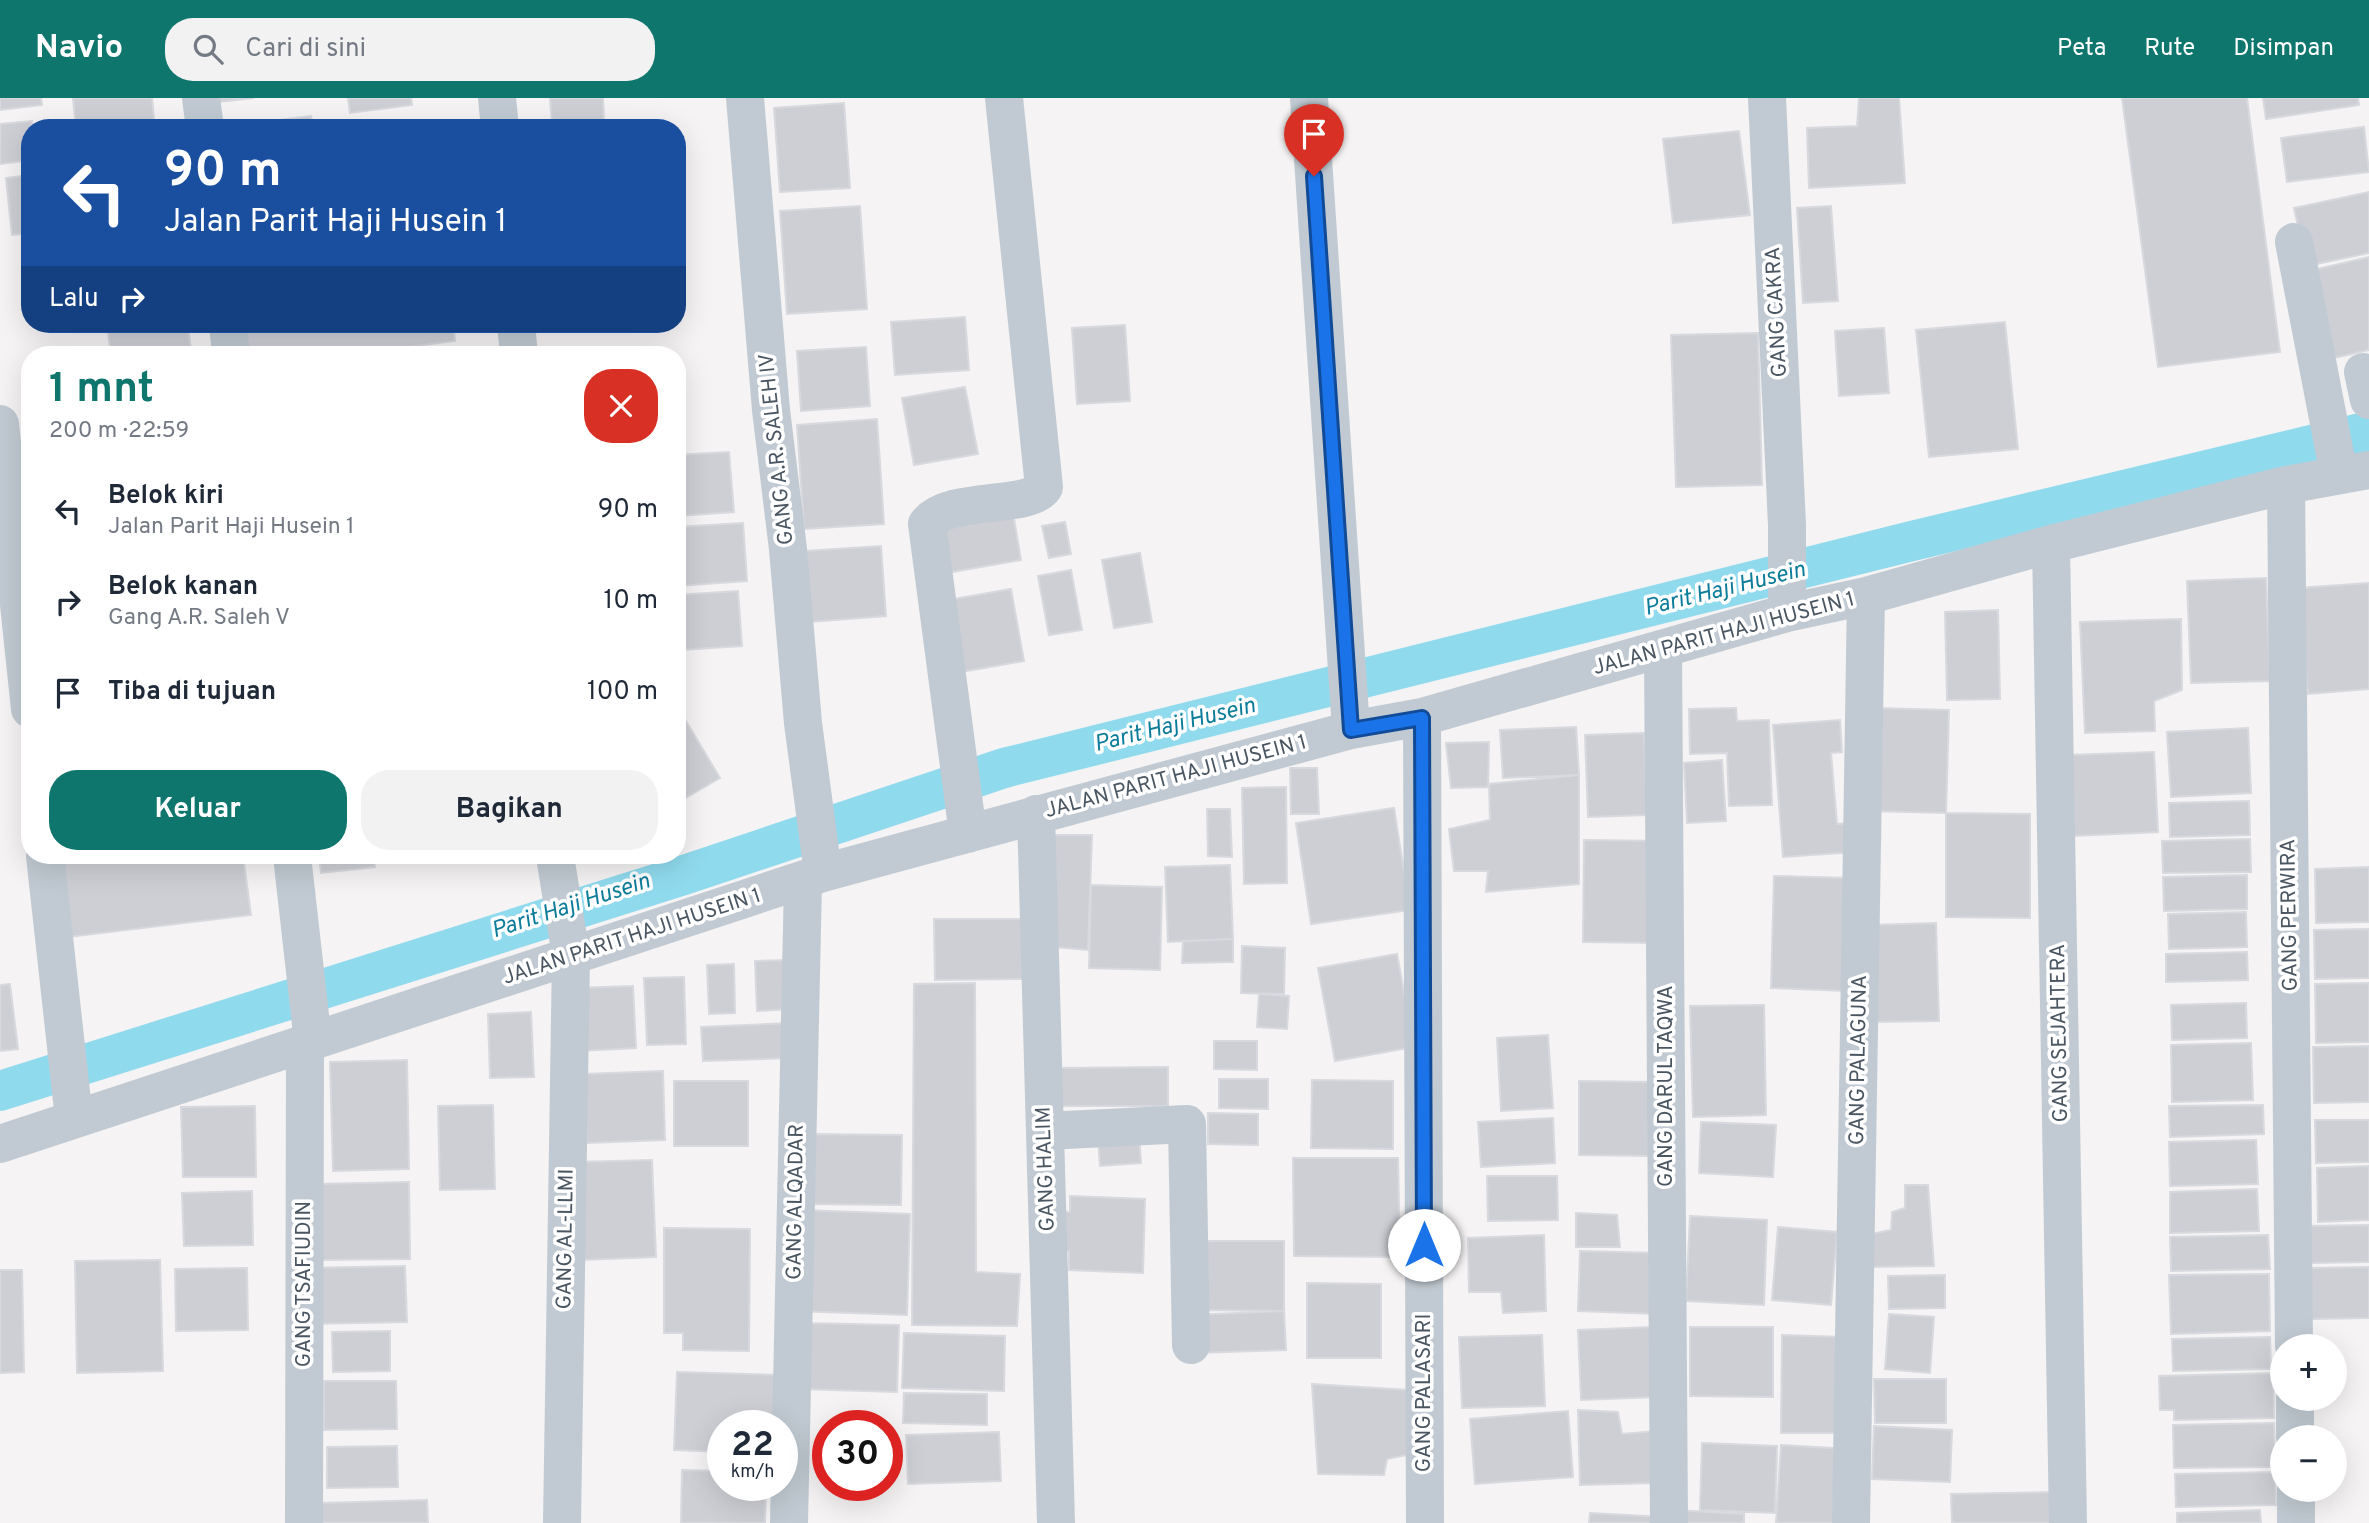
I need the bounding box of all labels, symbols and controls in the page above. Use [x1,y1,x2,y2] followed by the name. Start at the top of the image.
[165,18,655,81] search box
[35,28,123,70] text: Navio
[189,30,227,68] icon: search
[245,33,366,66] text: Cari di sini
[2057,34,2106,64] text: Peta
[2144,34,2195,64] text: Rute
[2233,34,2334,64] text: Disimpan
[1284,104,1344,176] pin
[1295,115,1333,153] icon: arrive
[164,142,282,204] text: 90 m
[49,147,140,238] icon: left
[164,203,507,243] text: Jalan Parit Haji Husein 1
[1760,246,1794,378] street label: GANG CAKRA
[113,280,151,318] icon: right
[49,283,99,316] text: Lalu
[754,352,800,546] street label: GANG A.R. SALEH IV
[49,364,154,417] text: 1 mnt
[584,369,658,443] button: close
[49,417,189,446] text: 200 m · 22:59
[108,480,224,513] text: Belok kiri
[49,492,87,530] icon: left
[598,494,658,527] text: 90 m
[108,513,355,542] text: Jalan Parit Haji Husein 1
[1641,556,1809,624] water label: Parit Haji Husein
[108,571,258,604] text: Belok kanan
[49,583,87,621] icon: right
[603,585,658,618] text: 10 m
[1590,586,1858,682] street label: JALAN PARIT HAJI HUSEIN 1
[108,604,290,633] text: Gang A.R. Saleh V
[49,674,87,712] icon: arrive
[108,676,276,709] text: Tiba di tujuan
[587,676,658,709] text: 100 m
[1091,692,1259,760] water label: Parit Haji Husein
[1042,729,1310,825] street label: JALAN PARIT HAJI HUSEIN 1
[49,770,347,850] button: Keluar
[361,770,658,850] button: Bagikan
[2275,839,2305,991] street label: GANG PERWIRA
[488,868,654,946] water label: Parit Haji Husein
[499,882,765,992] street label: JALAN PARIT HAJI HUSEIN 1
[2045,944,2075,1122] street label: GANG SEJAHTERA
[1844,975,1874,1145] street label: GANG PALAGUNA
[1653,985,1680,1187] street label: GANG DARUL TAQWA
[1030,1106,1062,1232] street label: GANG HALIM
[781,1124,811,1280] street label: GANG ALQADAR
[551,1168,581,1310] street label: GANG AL-LLMI
[291,1201,318,1367] street label: GANG TSAFIUDIN
[1387,1208,1461,1282] position arrow
[1411,1314,1438,1472] street label: GANG PALASARI
[2270,1334,2347,1502] map controls
[2270,1334,2347,1411] button: +
[812,1410,903,1501] speed limit sign: 30
[731,1424,774,1468] text: 22
[2270,1425,2347,1502] button: −
[731,1461,774,1484] text: km/h

